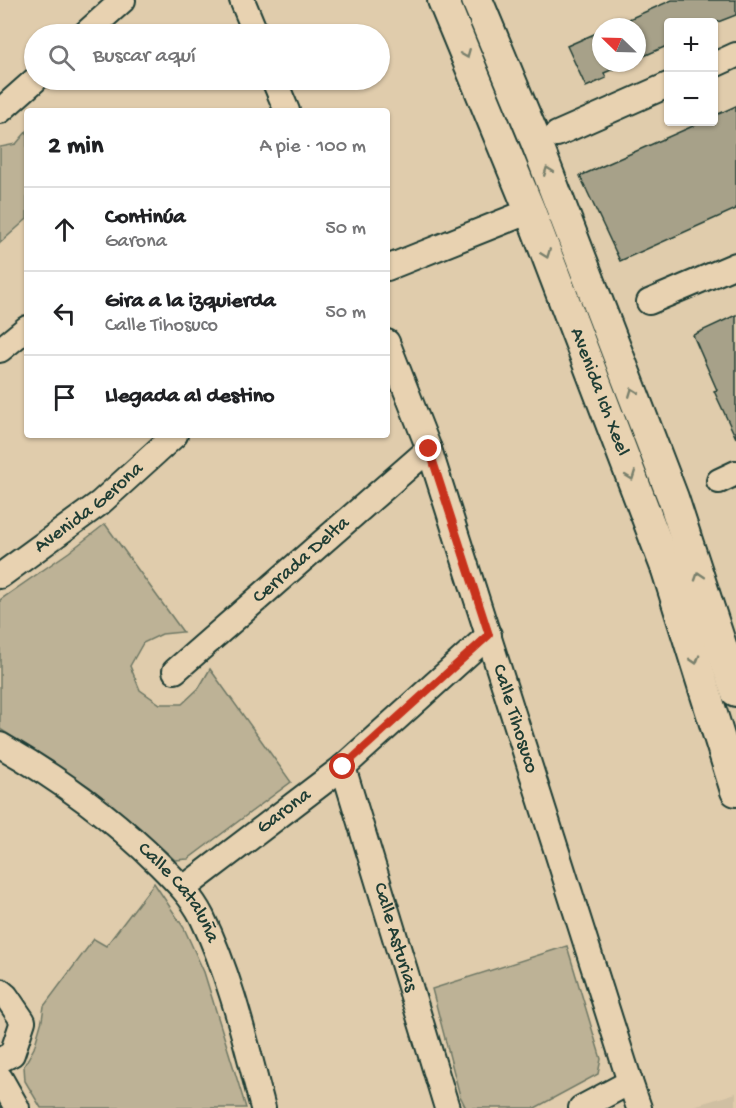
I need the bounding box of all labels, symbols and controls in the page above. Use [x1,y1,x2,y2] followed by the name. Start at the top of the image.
[592,18,646,72] north arrow
[664,18,718,126] map controls
[664,18,718,72] button: +
[24,24,390,90] search box
[45,41,78,74] icon: search
[93,44,196,70] text: Buscar aquí
[458,48,471,59] one-way arrow
[664,72,718,126] button: −
[48,132,103,163] text: 2 min
[259,136,366,159] text: A pie · 100 m
[542,166,555,177] one-way arrow
[105,205,186,231] text: Continúa
[48,213,81,246] icon: ahead
[325,218,366,241] text: 50 m
[105,231,167,254] text: Garona
[539,249,552,259] one-way arrow
[105,289,276,315] text: Gira a la izquierda
[48,297,81,330] icon: left
[325,302,366,325] text: 50 m
[105,315,218,338] text: Calle Tihosuco
[564,325,634,459] street label: Avenida Ich Xeel
[48,381,81,414] icon: arrive
[105,384,275,410] text: Llegada al destino
[627,387,640,398] one-way arrow
[415,435,441,461] route end
[30,457,149,559] street label: Avenida Gerona
[624,470,636,481] one-way arrow
[248,511,355,609] street label: Cerrada Delta
[693,571,706,582] one-way arrow
[688,654,700,665] one-way arrow
[487,661,543,776] street label: Calle Tihosuco
[329,753,355,779] route start
[253,783,317,840] street label: Garona
[132,838,224,947] street label: Calle Cataluña
[368,880,423,995] street label: Calle Asturias

